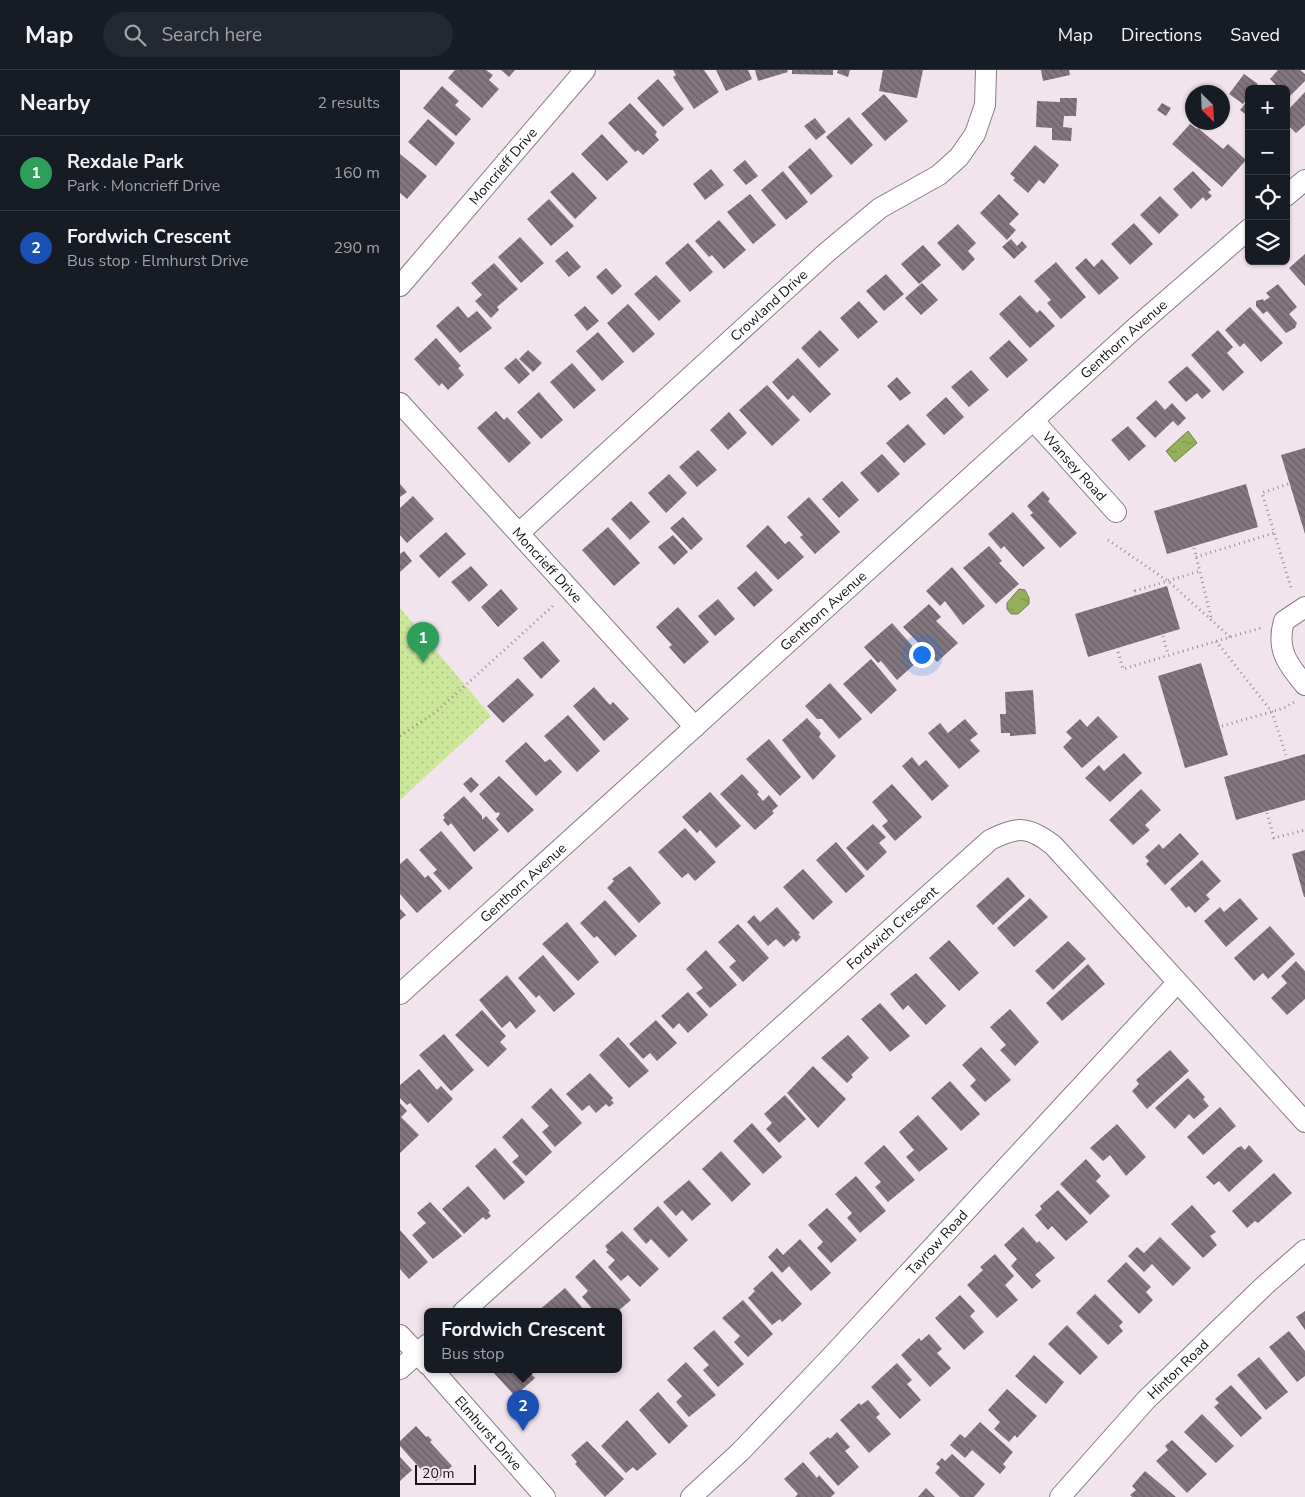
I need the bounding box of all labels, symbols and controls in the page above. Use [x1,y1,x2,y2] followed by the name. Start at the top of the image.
[103,12,453,57] search box
[25,19,73,51] text: Map
[121,21,149,49] icon: search
[161,22,262,48] text: Search here
[1058,23,1093,47] text: Map
[1121,23,1202,47] text: Directions
[1230,23,1280,47] text: Saved
[1185,85,1230,130] north arrow
[1245,85,1290,265] map controls
[1245,85,1290,130] button: +
[20,89,90,117] text: Nearby
[318,92,380,114] text: 2 results
[464,123,541,209] street label: Moncrieff Drive
[1245,130,1290,175] button: −
[67,149,183,175] text: Rexdale Park
[31,162,41,184] text: 1
[333,162,380,184] text: 160 m
[67,175,220,197] text: Park · Moncrieff Drive
[1245,175,1290,220] button: locate
[1245,220,1290,265] button: layers
[67,224,231,250] text: Fordwich Crescent
[31,237,41,259] text: 2
[333,237,380,259] text: 290 m
[67,250,249,272] text: Bus stop · Elmhurst Drive
[726,265,811,345] street label: Crowland Drive
[1076,295,1171,383] street label: Genthorn Avenue
[1038,427,1111,505] street label: Wansey Road
[508,523,587,607] street label: Moncrieff Drive
[776,566,870,655] street label: Genthorn Avenue
[407,622,439,663] pin: 1
[909,642,935,668] your location
[476,838,570,927] street label: Genthorn Avenue
[842,882,942,974] street label: Fordwich Crescent
[902,1206,972,1279] street label: Tayrow Road
[424,1308,622,1373] popup
[441,1317,605,1343] text: Fordwich Crescent
[1143,1335,1213,1403] street label: Hinton Road
[441,1343,504,1365] text: Bus stop
[507,1390,539,1431] pin: 2
[451,1392,527,1474] street label: Elmhurst Drive
[415,1462,476,1485] scale bar
[422,1464,454,1483] text: 20 m

